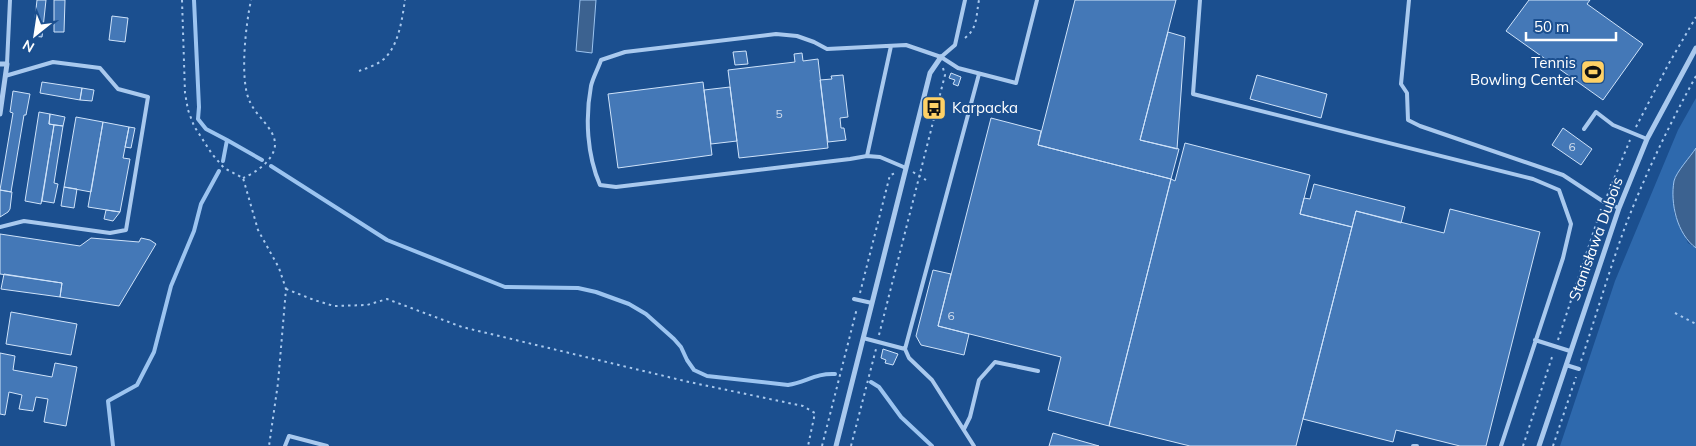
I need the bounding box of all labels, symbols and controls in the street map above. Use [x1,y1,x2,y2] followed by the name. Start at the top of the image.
[10,10,60,60] north arrow
[1526,10,1616,42] scale bar
[1534,17,1569,36] text: 50 m
[19,36,38,57] text: N
[1470,53,1577,89] place label: Tennis Bowling Center
[1580,59,1606,85] sports icon: Tennis Bowling Center
[921,95,947,121] bus stop icon: Karpacka
[952,98,1018,117] place label: Karpacka
[775,106,783,121] house number: 5
[1568,139,1576,154] house number: 6
[1564,174,1627,303] street label: Stanisława Dubois
[947,308,955,323] house number: 6

